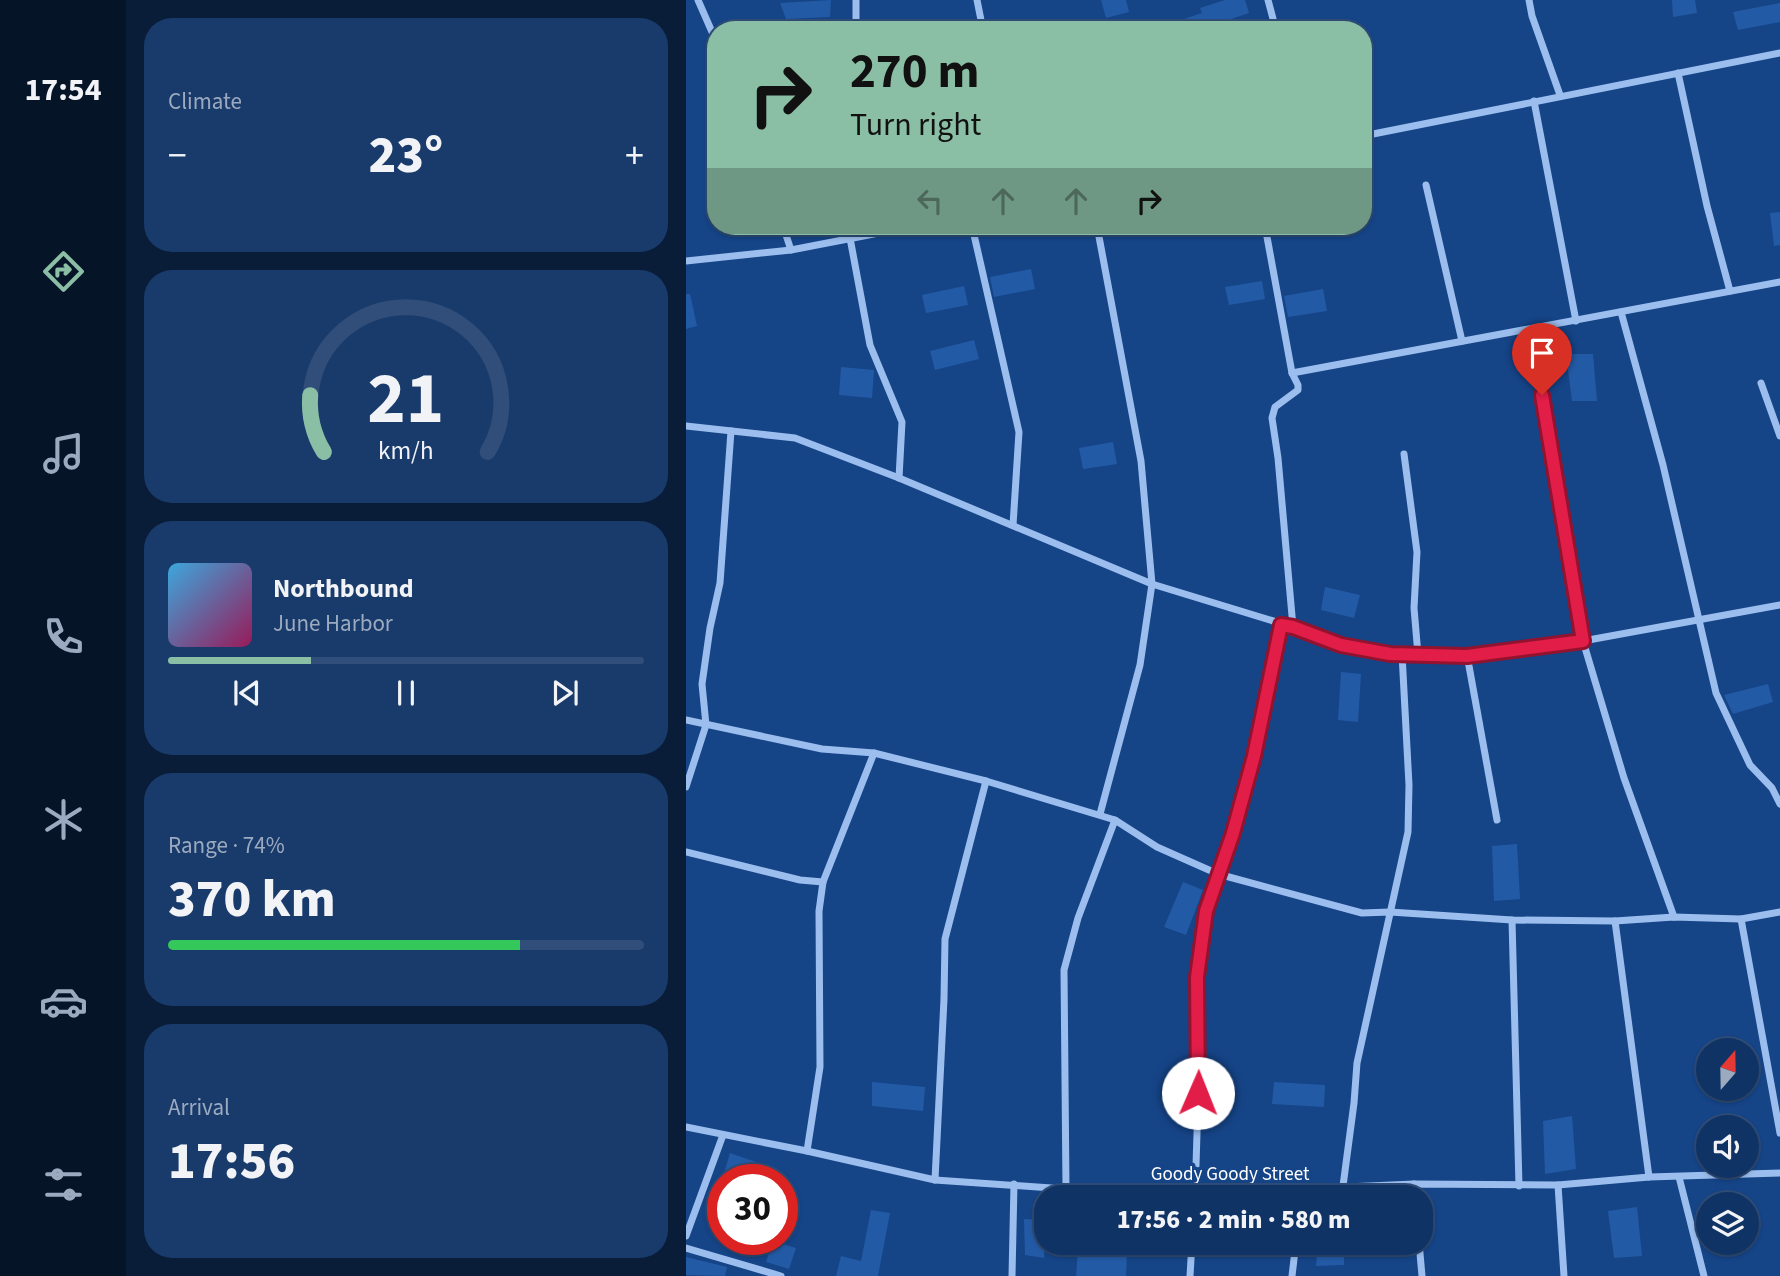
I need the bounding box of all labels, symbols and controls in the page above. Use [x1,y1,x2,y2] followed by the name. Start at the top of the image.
[850,37,979,107] text: 270 m
[735,49,826,140] icon: right
[24,67,102,113] text: 17:54
[168,85,242,118] text: Climate
[850,102,981,148] text: Turn right
[369,119,443,193] text: 23°
[168,129,187,183] text: −
[625,129,644,183] text: +
[911,182,949,220] icon: left
[984,182,1022,220] icon: ahead
[1057,182,1095,220] icon: ahead
[1130,182,1168,220] icon: right
[39,247,88,296] icon: directions
[1512,323,1572,395] pin
[1523,334,1561,372] icon: arrive
[368,348,444,452] text: 21
[39,429,88,478] icon: music
[378,433,434,469] text: km/h
[273,570,414,607] text: Northbound
[273,607,393,640] text: June Harbor
[39,612,88,661] icon: phone
[228,674,266,712] icon: previous
[387,674,425,712] icon: pause
[546,674,584,712] icon: next
[39,795,88,844] icon: climate
[168,829,285,862] text: Range · 74%
[168,863,336,937] text: 370 km
[39,977,88,1026] icon: car
[1696,1038,1759,1101] north arrow
[1696,1038,1759,1255] map controls
[1161,1056,1235,1130] position arrow
[168,1091,230,1124] text: Arrival
[1696,1115,1759,1178] button: sound
[168,1125,295,1199] text: 17:56
[39,1160,88,1209] icon: filters
[1151,1161,1310,1188] street label: Goody Goody Street
[707,1164,798,1255] speed limit sign: 30
[1696,1192,1759,1255] button: layers
[1117,1201,1350,1238] text: 17:56 · 2 min · 580 m

